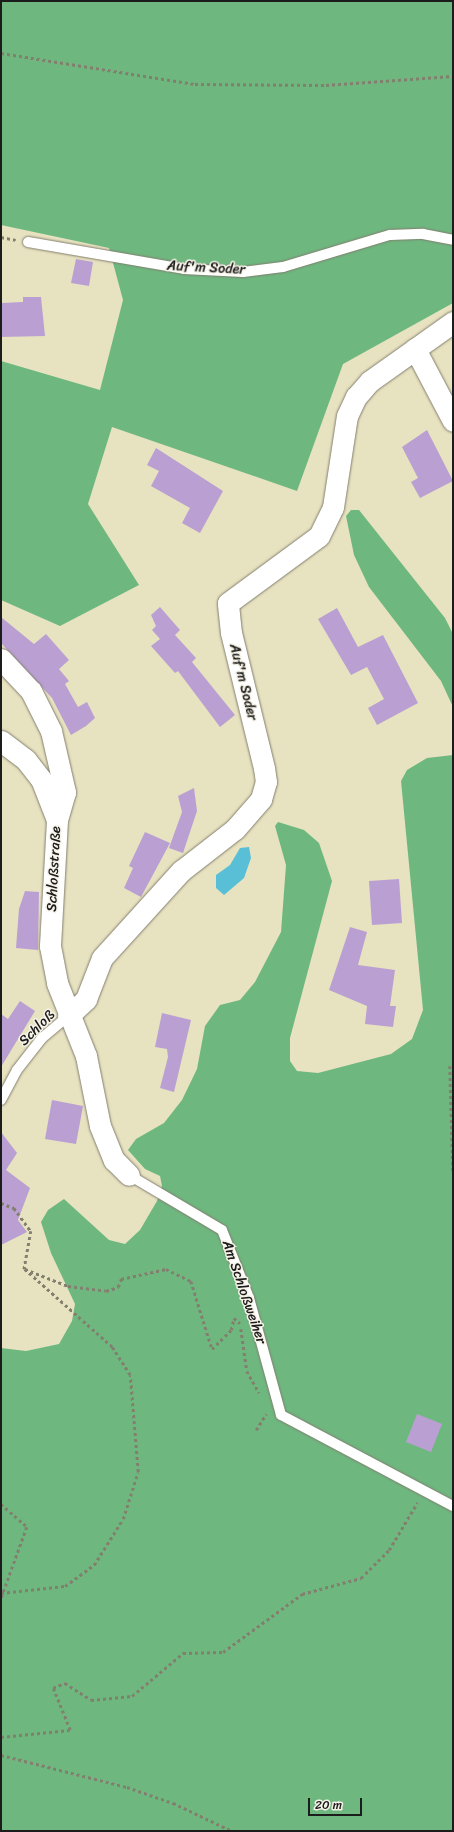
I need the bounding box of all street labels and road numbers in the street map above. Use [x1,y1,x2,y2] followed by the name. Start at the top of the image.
[166,258,246,278] street label: Auf'm Soder
[225,642,261,722] street label: Auf'm Soder
[43,826,65,912] street label: Schloßstraße
[16,1007,58,1049] street label: Schloß
[218,1238,270,1346] street label: Am Schloßweiher

